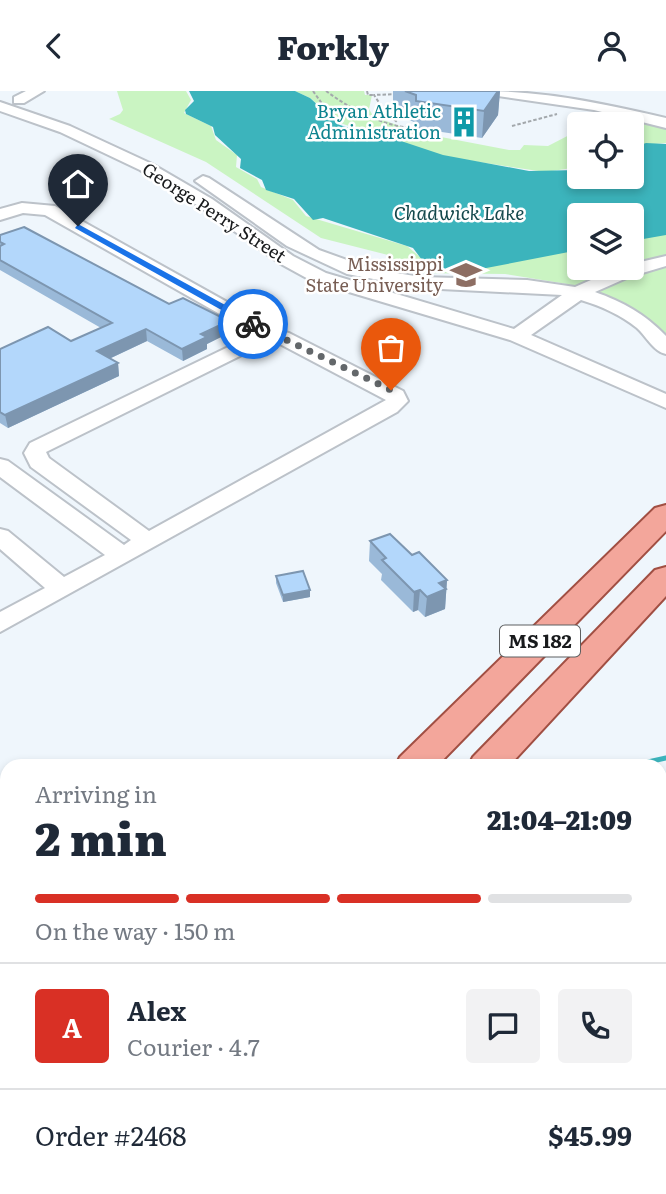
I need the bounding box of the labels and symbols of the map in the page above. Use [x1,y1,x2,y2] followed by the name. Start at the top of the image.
[307,97,441,145] place label: Bryan Athletic Administration
[447,105,481,139] building icon: Bryan Athletic Administration
[48,154,108,226] pin
[137,155,293,269] street label: George Perry Street
[394,198,524,226] water label: Chadwick Lake
[305,250,444,298] place label: Mississippi State University
[449,258,483,292] school or university icon: Mississippi State University
[218,289,288,359] courier
[361,318,421,390] pin
[500,625,580,657] road number: MS 182

